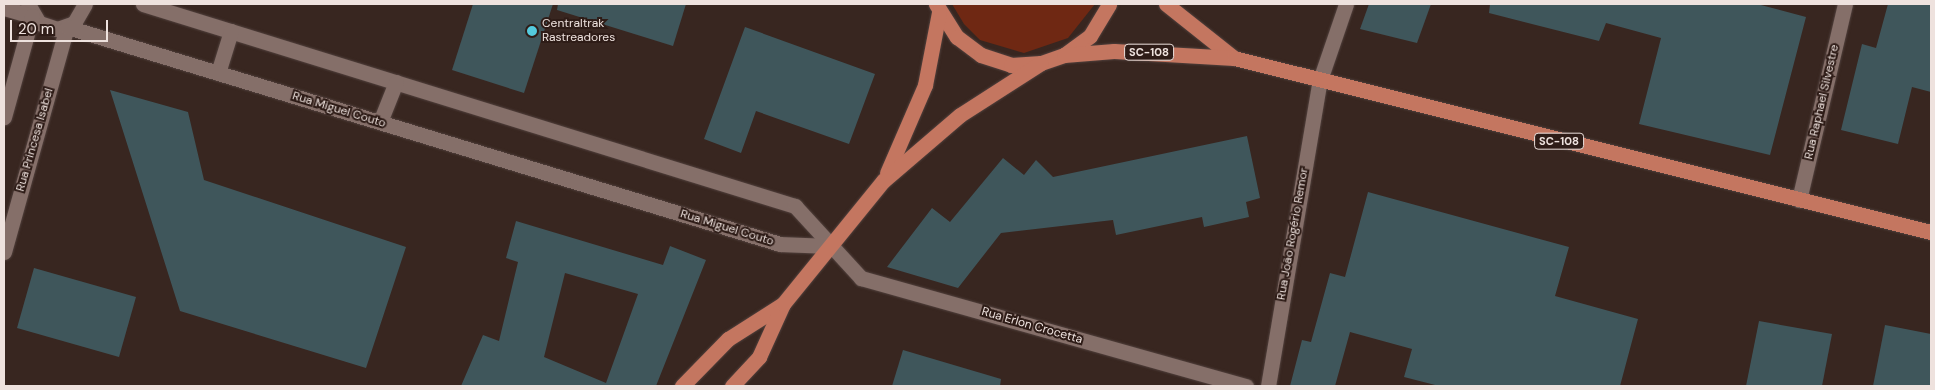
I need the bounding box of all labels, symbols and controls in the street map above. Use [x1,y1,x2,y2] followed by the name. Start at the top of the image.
[12,10,110,42] scale bar
[542,17,615,45] place label: Centraltrak Rastreadores
[18,19,54,39] text: 20 m
[526,25,538,37] marker: Centraltrak Rastreadores
[1802,43,1842,161] street label: Rua Raphael Silvestre
[1124,44,1174,61] road number: SC-108
[13,87,57,193] street label: Rua Princesa Isabel
[290,89,388,131] street label: Rua Miguel Couto
[1534,132,1584,150] road number: SC-108
[1274,167,1312,301] street label: Rua João Rogério Remor
[678,207,776,249] street label: Rua Miguel Couto
[980,305,1084,347] street label: Rua Erlon Crocetta

